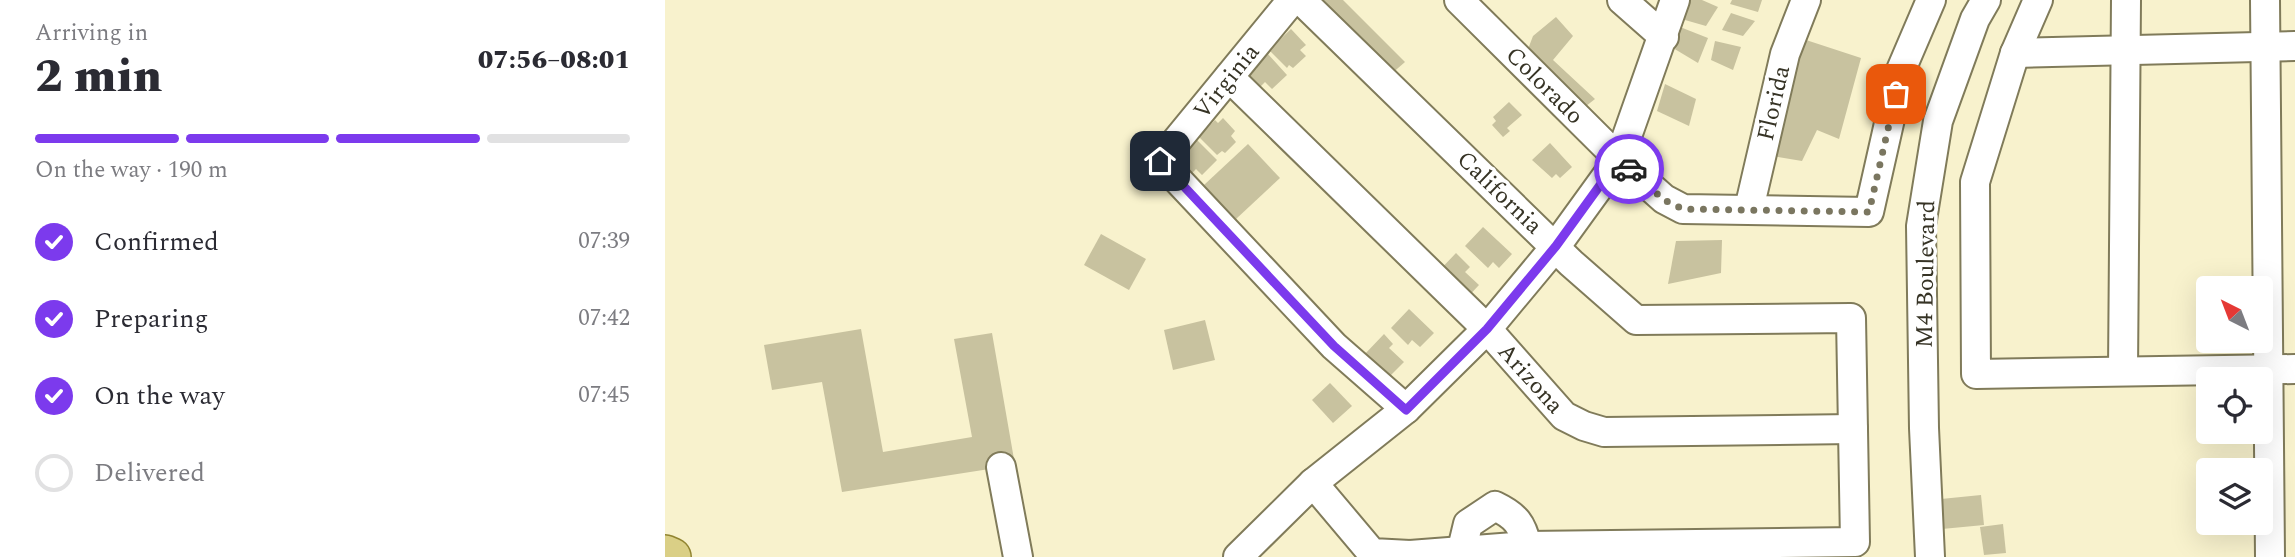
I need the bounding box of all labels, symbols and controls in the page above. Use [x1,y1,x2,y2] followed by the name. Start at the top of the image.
[35,16,148,51] text: Arriving in
[1185,36,1269,127] street label: Virginia
[1497,38,1592,133] street label: Colorado
[478,40,630,80] text: 07:56–08:01
[35,42,162,112] text: 2 min
[1748,62,1800,145] street label: Florida
[1866,64,1926,124] pin
[1877,75,1915,113] icon: bag
[1130,131,1190,191] pin
[1594,134,1664,204] courier
[1141,142,1179,180] icon: home
[1448,142,1551,243] street label: California
[1610,150,1648,188] icon: car
[35,153,228,188] text: On the way · 190 m
[1907,200,1945,348] street label: M4 Boulevard
[94,222,219,262] text: Confirmed
[35,223,73,261] icon: check
[578,224,630,259] text: 07:39
[2196,276,2273,354] north arrow
[2196,276,2273,535] map controls
[94,299,208,339] text: Preparing
[35,300,73,338] icon: check
[578,301,630,336] text: 07:42
[1488,335,1572,422] street label: Arizona
[2196,367,2273,444] button: locate
[94,376,225,416] text: On the way
[35,377,73,415] icon: check
[578,378,630,413] text: 07:45
[94,453,205,493] text: Delivered
[2196,458,2273,535] button: layers

